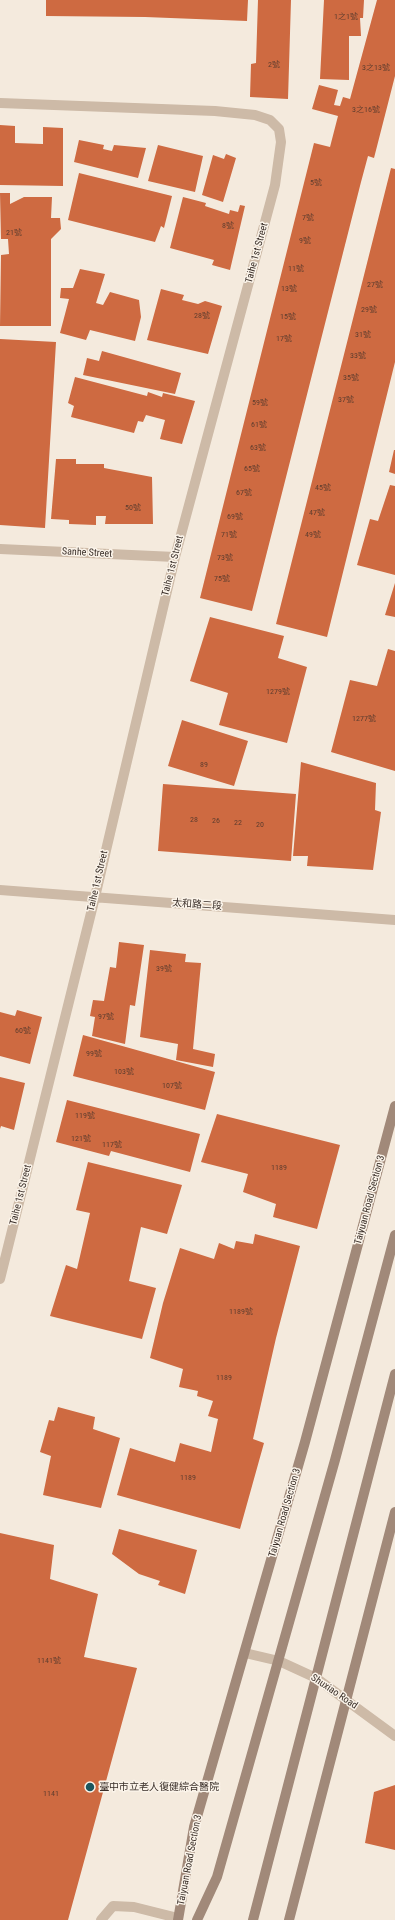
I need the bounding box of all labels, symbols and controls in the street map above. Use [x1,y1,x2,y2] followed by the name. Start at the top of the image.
[334,12,358,22] house number: 1之1號
[268,60,280,70] house number: 2號
[362,63,390,73] house number: 3之13號
[352,105,380,115] house number: 3之16號
[310,178,322,188] house number: 5號
[302,213,314,223] house number: 7號
[222,221,234,231] house number: 8號
[243,222,271,284] street label: Taihe 1st Street
[6,228,22,238] house number: 21號
[299,236,311,246] house number: 9號
[288,264,304,274] house number: 11號
[367,280,383,290] house number: 27號
[281,284,297,294] house number: 13號
[361,305,377,315] house number: 29號
[194,311,210,321] house number: 28號
[280,312,296,322] house number: 15號
[355,330,371,340] house number: 31號
[276,334,292,344] house number: 17號
[350,351,366,361] house number: 33號
[343,373,359,383] house number: 35號
[338,395,354,405] house number: 37號
[252,398,268,408] house number: 59號
[251,420,267,430] house number: 61號
[250,443,266,453] house number: 63號
[244,464,260,474] house number: 65號
[315,483,331,493] house number: 45號
[236,488,252,498] house number: 67號
[125,503,141,513] house number: 50號
[309,508,325,518] house number: 47號
[227,512,243,522] house number: 69號
[221,530,237,540] house number: 71號
[305,530,321,540] house number: 49號
[160,535,186,597] street label: Taihe 1st Street
[62,546,112,560] street label: Sanhe Street
[217,553,233,563] house number: 73號
[214,574,230,584] house number: 75號
[266,687,290,697] house number: 1279號
[352,714,376,724] house number: 1277號
[200,760,208,770] house number: 89
[190,815,198,825] house number: 28
[212,816,220,826] house number: 26
[234,818,242,828] house number: 22
[256,820,264,830] house number: 20
[85,850,111,912] street label: Taihe 1st Street
[172,897,222,913] street label: 太和路二段
[156,964,172,974] house number: 39號
[98,1012,114,1022] house number: 97號
[15,1026,31,1036] house number: 60號
[86,1049,102,1059] house number: 99號
[114,1067,134,1077] house number: 103號
[162,1081,182,1091] house number: 107號
[75,1111,95,1121] house number: 119號
[71,1134,91,1144] house number: 121號
[102,1140,122,1150] house number: 117號
[352,1154,388,1246] street label: Taiyuan Road Section 3
[271,1163,287,1173] house number: 1189
[8,1164,34,1226] street label: Taihe 1st Street
[229,1307,253,1317] house number: 1189號
[216,1373,232,1383] house number: 1189
[267,1467,303,1559] street label: Taiyuan Road Section 3
[180,1473,196,1483] house number: 1189
[37,1656,61,1666] house number: 1141號
[308,1672,360,1712] street label: Shuxiao Road
[84,1781,96,1793] marker: 臺中市立老人復健綜合醫院
[99,1781,219,1793] place label: 臺中市立老人復健綜合醫院
[43,1789,59,1799] house number: 1141
[175,1814,205,1906] street label: Taiyuan Road Section 3

